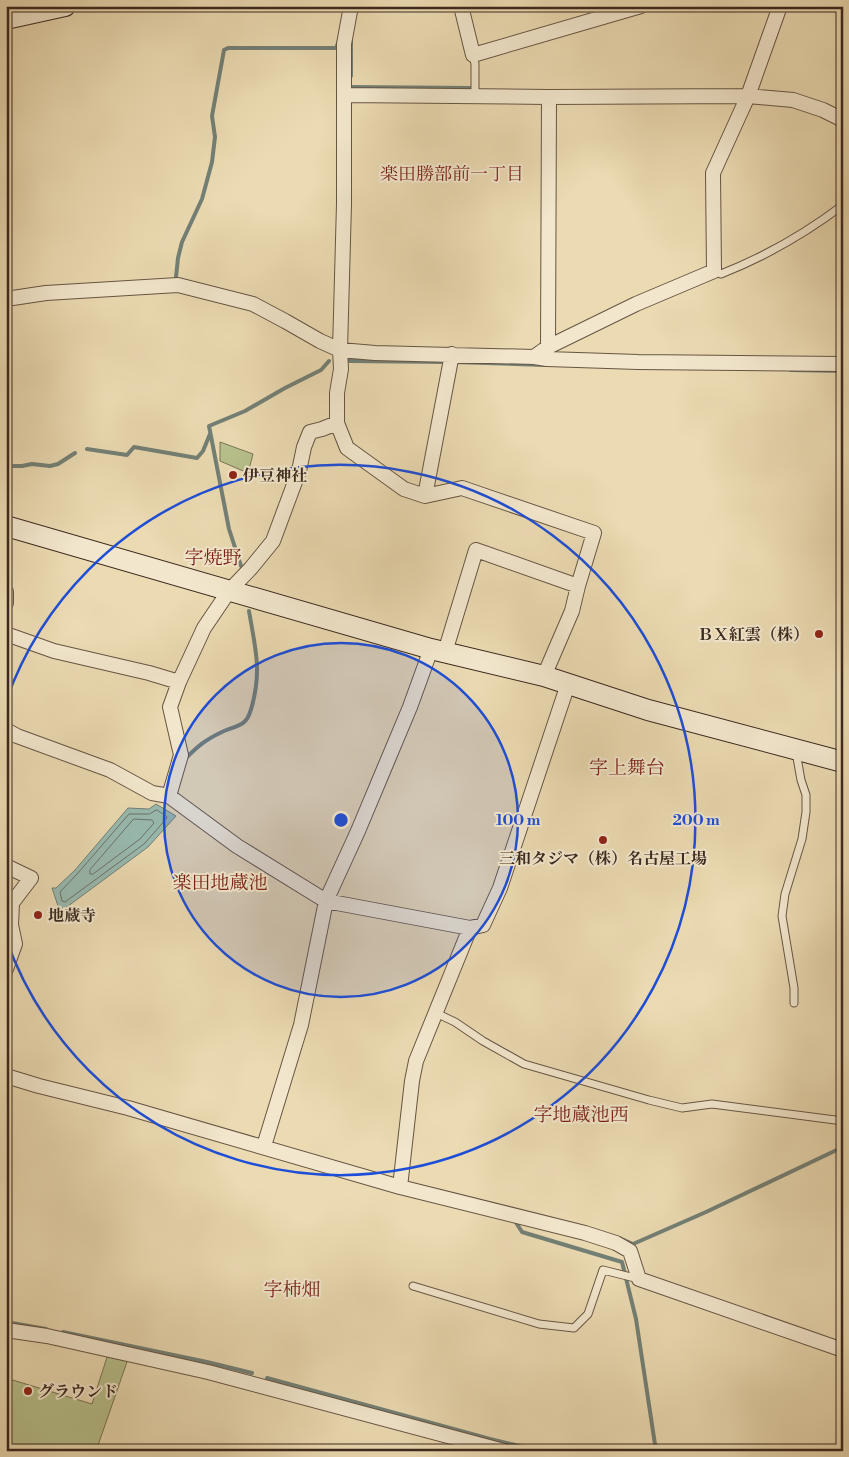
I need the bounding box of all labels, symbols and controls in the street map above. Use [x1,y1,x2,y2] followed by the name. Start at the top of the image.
[380,163,524,186] district label: 楽田勝部前一丁目
[243,466,307,486] place label: 伊豆神社
[227,469,239,481] marker: 伊豆神社
[184,546,242,570] district label: 字焼野
[697,625,809,645] place label: ＢＸ紅雲（株）
[813,628,825,640] marker: ＢＸ紅雲（株）
[589,756,665,780] district label: 字上舞台
[332,811,350,829] centre of rings
[496,811,541,830] text: 100 m
[672,811,720,830] text: 200 m
[597,834,609,846] marker: 三和タジマ（株）名古屋工場
[499,849,707,869] place label: 三和タジマ（株）名古屋工場
[172,871,268,895] district label: 楽田地蔵池
[48,906,96,926] place label: 地蔵寺
[32,909,44,921] marker: 地蔵寺
[533,1103,629,1127] district label: 字地蔵池西
[263,1278,321,1302] district label: 字柿畑
[38,1382,118,1402] place label: グラウンド
[22,1385,34,1397] marker: グラウンド

